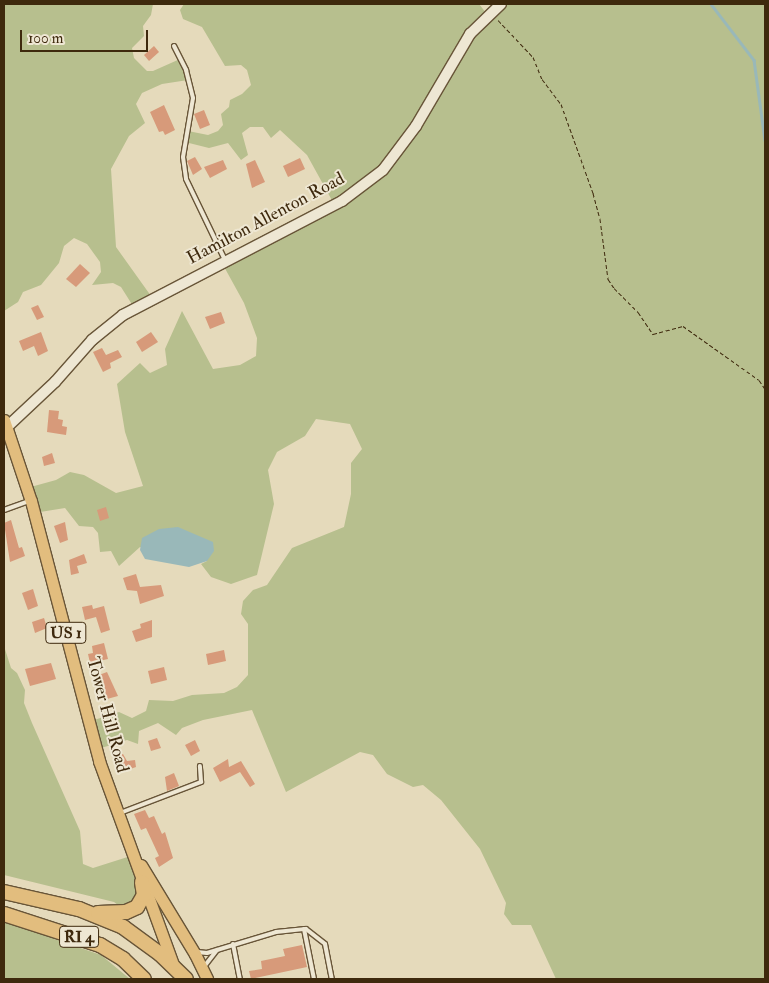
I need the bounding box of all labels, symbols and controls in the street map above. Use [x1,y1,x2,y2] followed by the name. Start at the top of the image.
[22,20,150,52] scale bar
[28,29,63,48] text: 100 m
[184,168,348,270] street label: Hamilton Allenton Road
[45,620,87,646] road number: US 1
[81,655,133,775] street label: Tower Hill Road
[59,924,99,950] road number: RI 4

